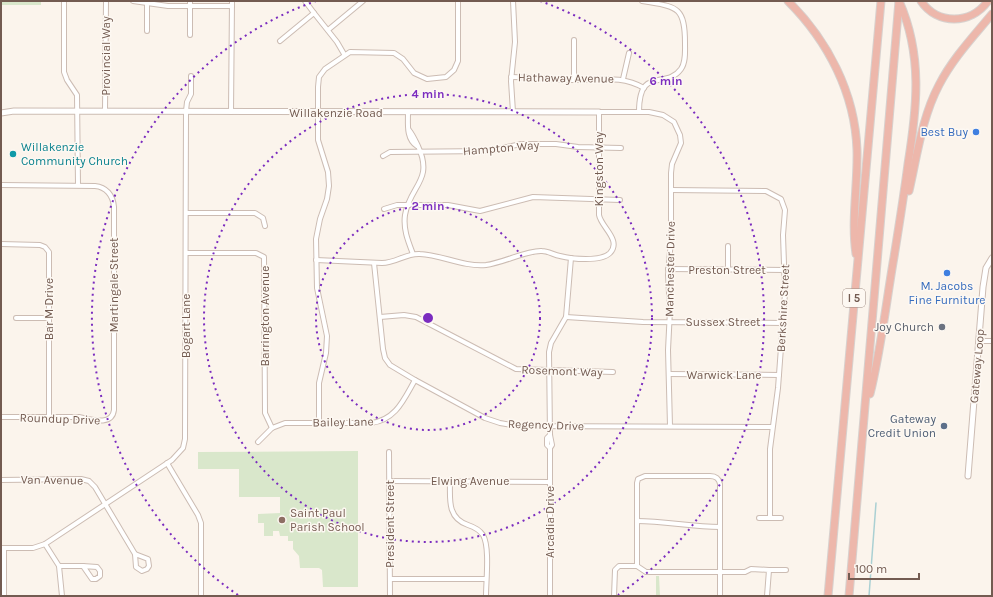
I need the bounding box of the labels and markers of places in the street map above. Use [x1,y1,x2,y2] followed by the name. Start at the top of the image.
[920,125,968,139] place label: Best Buy
[971,127,981,137] marker: Best Buy
[21,140,128,168] place label: Willakenzie Community Church
[8,149,18,159] marker: Willakenzie Community Church
[942,268,952,278] marker: M. Jacobs Fine Furniture
[909,279,985,307] place label: M. Jacobs Fine Furniture
[421,311,435,325] centre of rings
[875,320,934,334] place label: Joy Church
[937,322,947,332] marker: Joy Church
[868,412,936,440] place label: Gateway Credit Union
[939,421,949,431] marker: Gateway Credit Union
[290,506,365,534] place label: Saint Paul Parish School
[277,515,287,525] marker: Saint Paul Parish School

